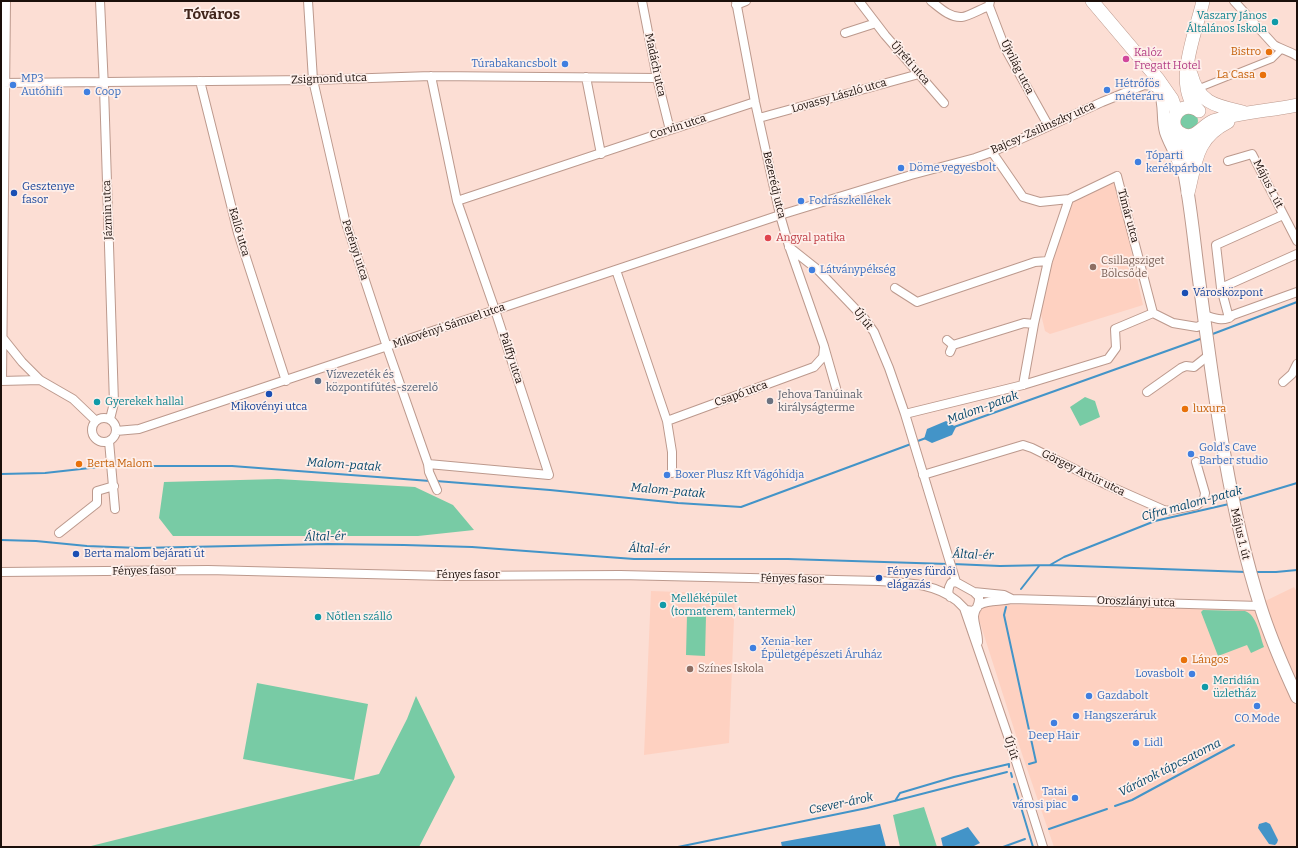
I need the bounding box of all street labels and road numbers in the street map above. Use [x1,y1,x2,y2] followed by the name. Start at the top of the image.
[642,32,668,98] street label: Madách utca
[998,38,1036,96] street label: Újvilág utca
[888,39,932,87] street label: Újréti utca
[291,71,367,87] street label: Zsigmond utca
[790,76,888,116] street label: Lovassy László utca
[989,99,1097,157] street label: Bajcsy-Zsilinszky utca
[648,112,708,142] street label: Corvin utca
[760,150,788,220] street label: Bezerédj utca
[1250,158,1286,210] street label: Május 1. út
[100,180,116,240] street label: Jázmin utca
[1114,188,1142,244] street label: Tímár utca
[226,206,252,258] street label: Kalló utca
[339,218,371,282] street label: Perényi utca
[391,301,507,351] street label: Mikovényi Sámuel utca
[850,305,876,333] street label: Új út
[497,331,525,385] street label: Pálffy utca
[713,378,769,410] street label: Csapó utca
[1039,447,1127,499] street label: Görgey Artúr utca
[1228,507,1252,561] street label: Május 1. út
[112,564,176,578] street label: Fényes fasor
[436,568,500,582] street label: Fényes fasor
[760,572,824,586] street label: Fényes fasor
[1097,594,1175,610] street label: Oroszlányi utca
[1001,735,1021,761] street label: Új út

